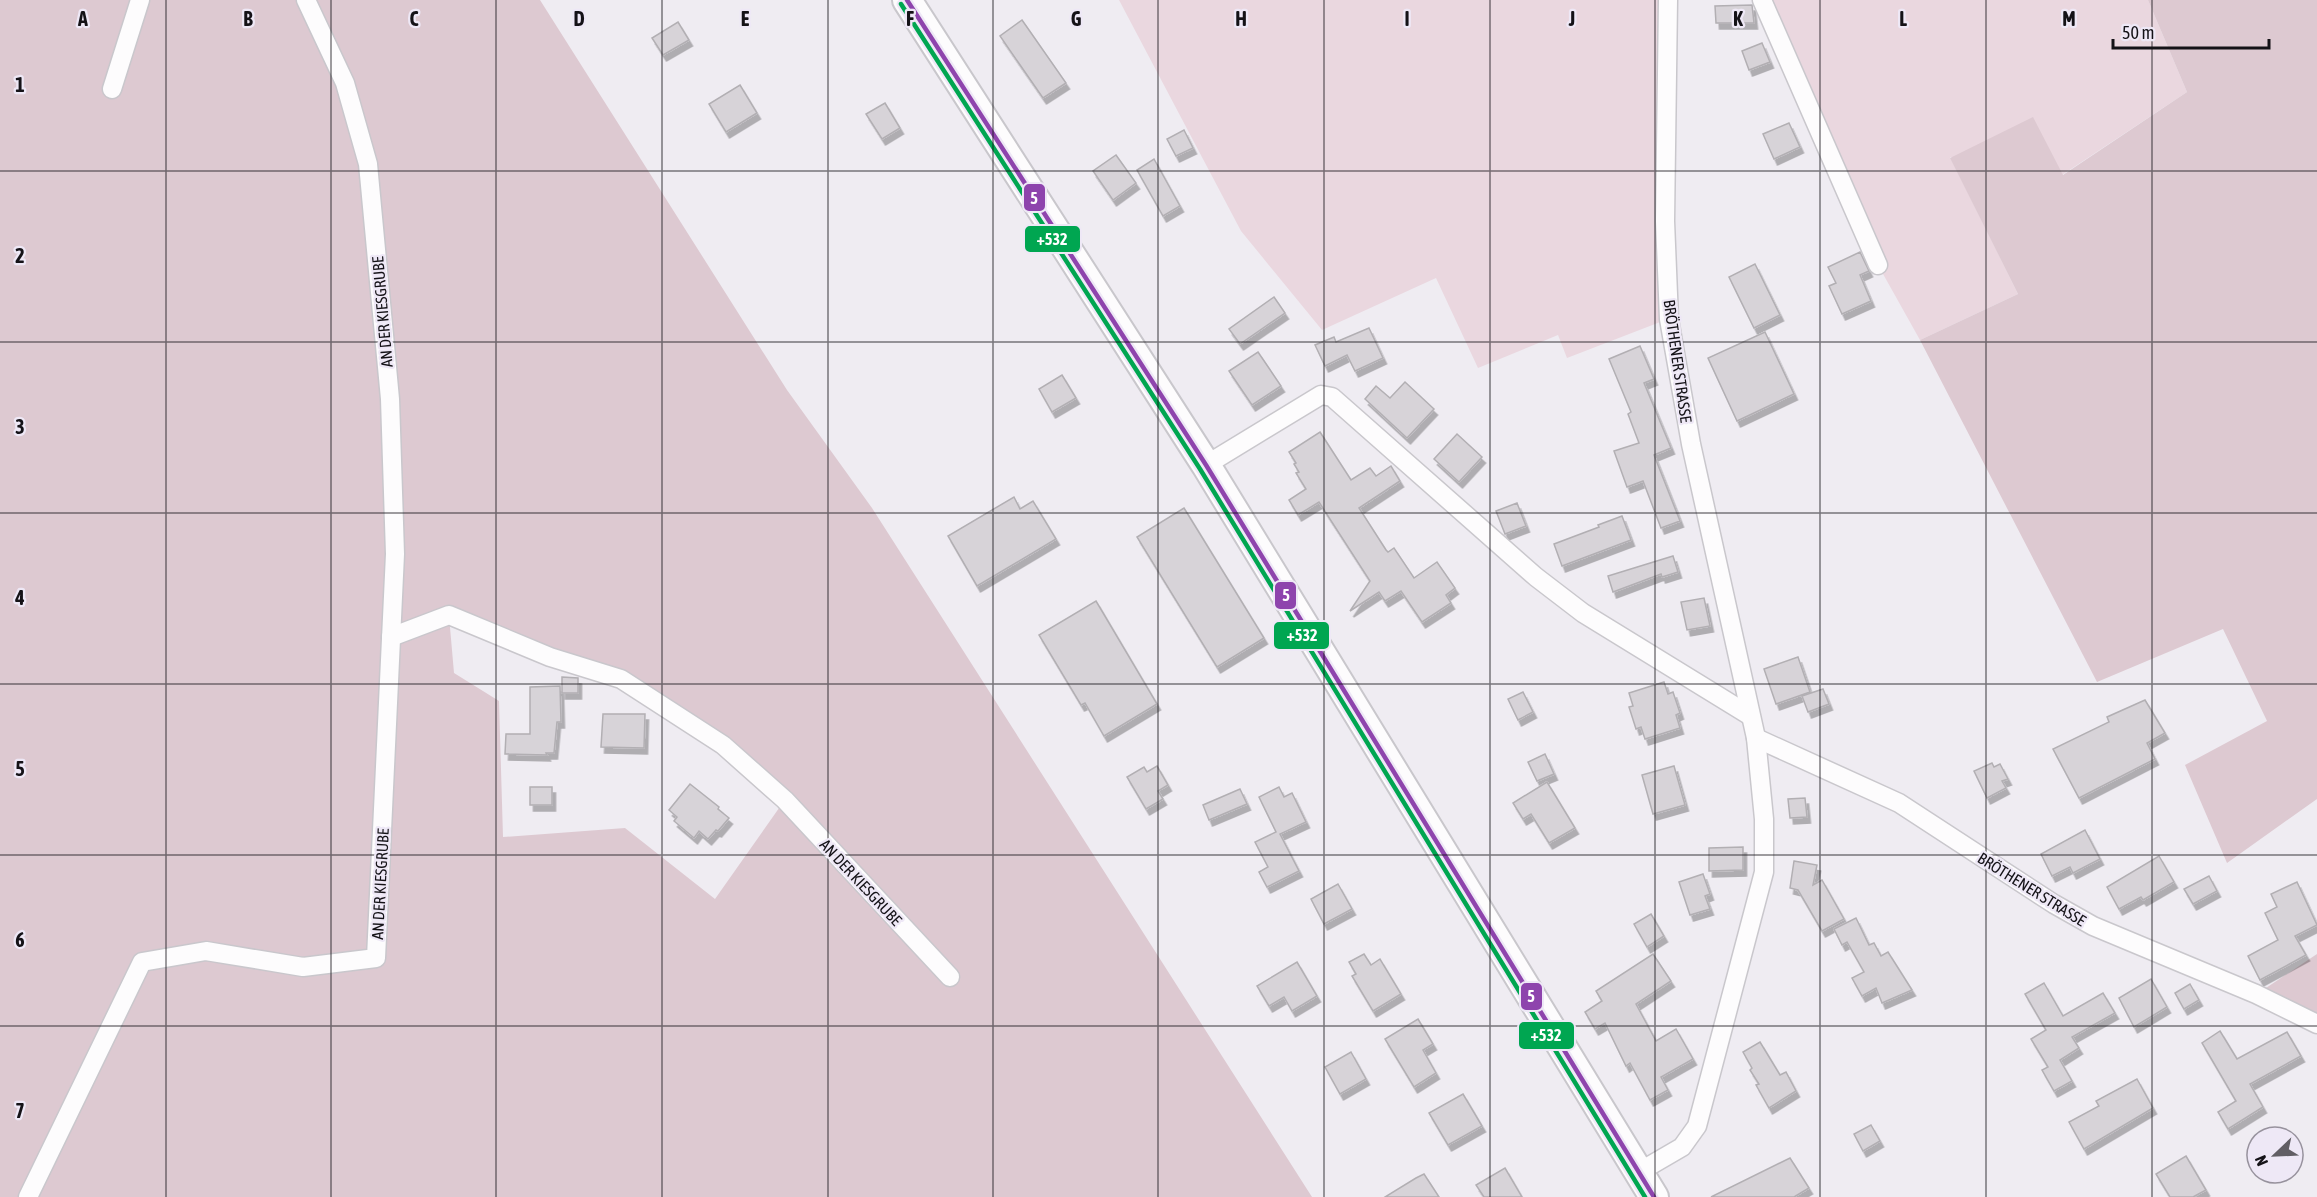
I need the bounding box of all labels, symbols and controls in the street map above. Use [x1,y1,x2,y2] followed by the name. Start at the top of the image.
[77,7,88,30] text: A
[243,7,253,30] text: B
[410,7,419,30] text: C
[573,7,585,30] text: D
[741,7,750,30] text: E
[906,7,914,30] text: F
[1071,7,1082,30] text: G
[1235,7,1247,30] text: H
[1404,7,1410,30] text: I
[1568,7,1575,30] text: J
[1733,7,1743,30] text: K
[1899,7,1907,30] text: L
[2062,7,2076,30] text: M
[2113,12,2269,50] scale bar
[2122,22,2154,43] text: 50 m
[15,73,25,96] text: 1
[1023,183,1046,212] line badge: 5
[1030,189,1038,207] text: 5
[1024,225,1081,253] line badge: +532
[1037,230,1067,248] text: +532
[15,244,25,267] text: 2
[368,256,396,368] street label: AN DER KIESGRUBE
[1660,298,1696,424] street label: BRÖTHENER STRASSE
[15,415,25,438] text: 3
[1274,581,1297,610] line badge: 5
[14,586,25,609] text: 4
[1282,586,1290,604] text: 5
[1273,621,1330,650] line badge: +532
[1287,626,1317,644] text: +532
[15,757,25,780] text: 5
[368,828,392,940] street label: AN DER KIESGRUBE
[816,835,906,929] street label: AN DER KIESGRUBE
[1975,849,2089,930] street label: BRÖTHENER STRASSE
[15,928,25,951] text: 6
[1520,982,1543,1011] line badge: 5
[1527,987,1535,1005] text: 5
[1518,1021,1575,1050] line badge: +532
[1531,1026,1561,1044] text: +532
[15,1099,25,1122] text: 7
[2245,1125,2305,1185] north arrow
[2251,1153,2271,1169] text: N

